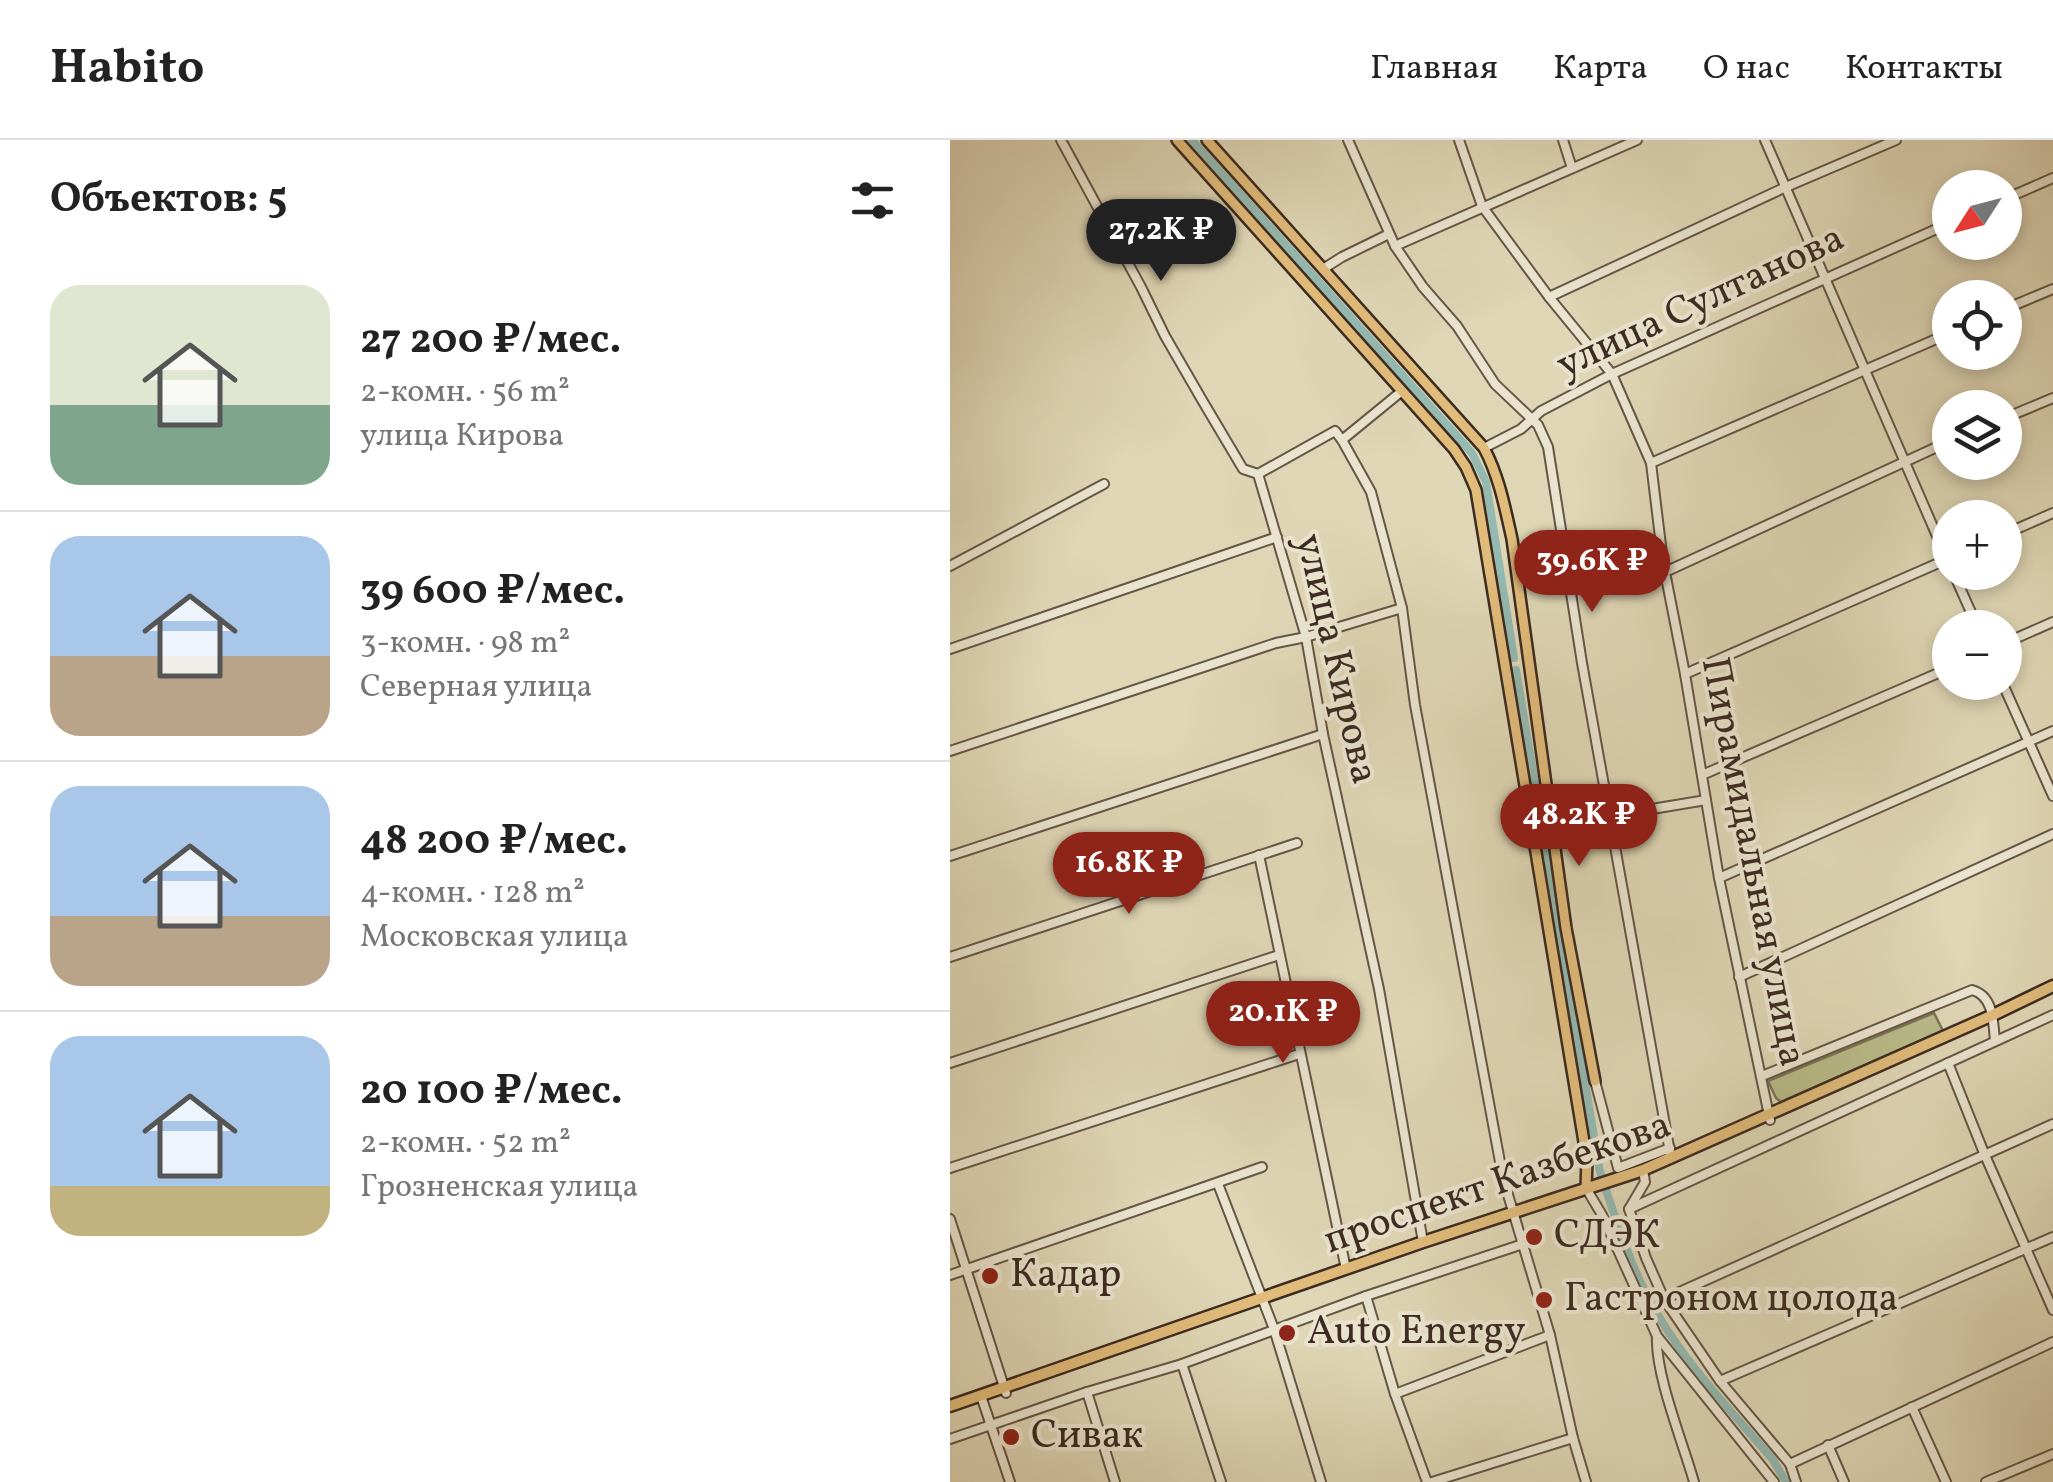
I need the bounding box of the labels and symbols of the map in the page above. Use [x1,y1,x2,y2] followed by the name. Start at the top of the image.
[1932,170,2022,260] north arrow
[1069,199,1253,284] pin: 27.2K ₽
[1548,212,1854,394] street label: улица Султанова
[1279,528,1391,790] street label: улица Кирова
[1500,530,1684,615] pin: 39.6K ₽
[1685,653,1819,1071] street label: Пирамидальная улица
[1487,784,1671,869] pin: 48.2K ₽
[1037,832,1221,917] pin: 16.8K ₽
[1191,981,1375,1066] pin: 20.1K ₽
[1317,1098,1679,1270] street label: проспект Казбекова
[1554,1209,1660,1265] place label: СДЭК
[1523,1226,1545,1248] marker: СДЭК
[1010,1248,1121,1304] place label: Кадар
[979,1265,1001,1287] marker: Кадар
[1564,1272,1898,1328] place label: Гастроном цолода
[1533,1289,1555,1311] marker: Гастроном цолода
[1307,1305,1526,1361] place label: Auto Energy
[1276,1322,1298,1344] marker: Auto Energy
[1031,1409,1143,1465] place label: Сивак
[1000,1426,1022,1448] marker: Сивак

